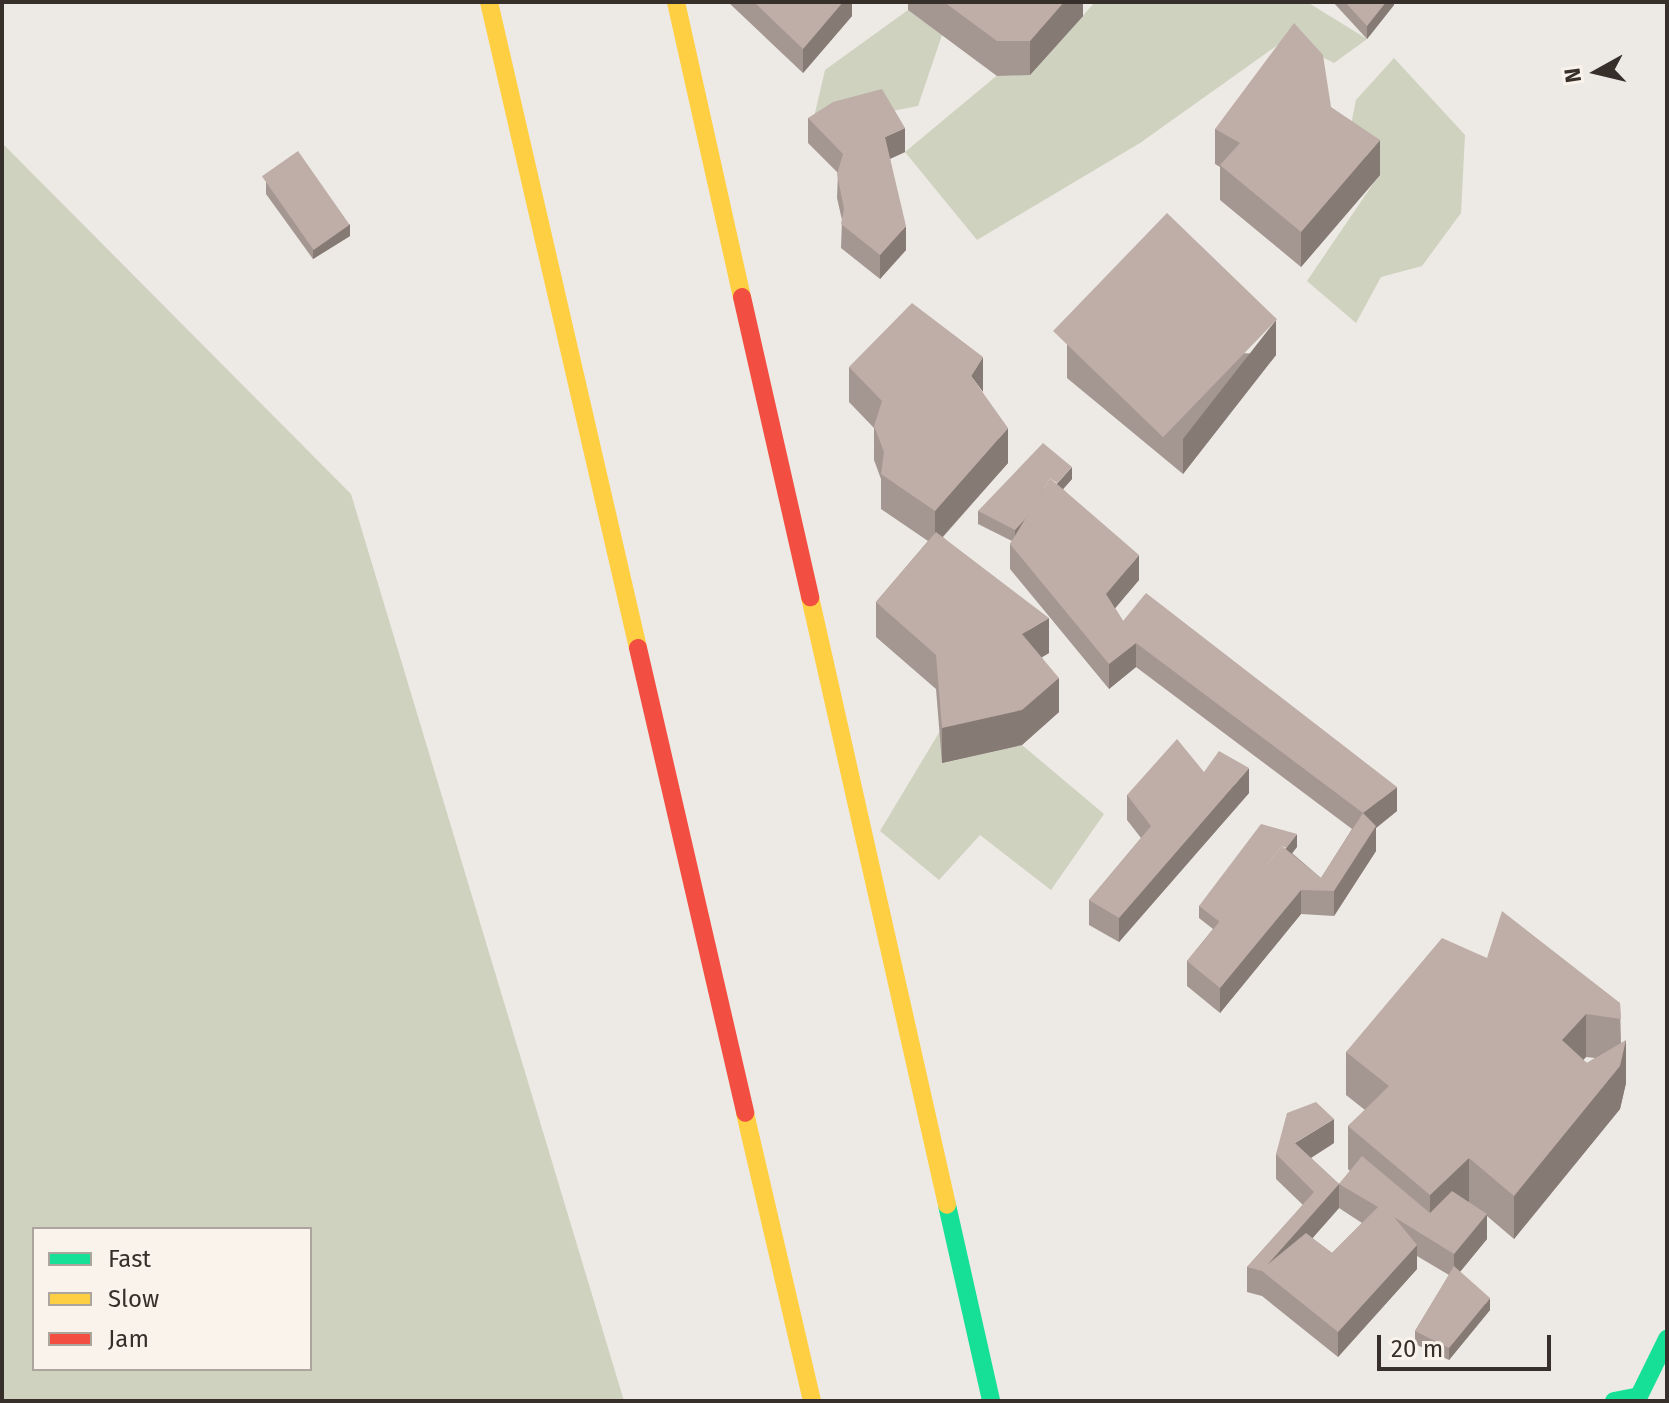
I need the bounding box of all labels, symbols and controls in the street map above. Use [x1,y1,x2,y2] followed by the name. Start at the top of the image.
[1557,32,1637,112] north arrow
[1558,66,1587,85] text: N
[32,1227,312,1371] legend
[108,1245,151,1273] text: Fast
[108,1285,159,1313] text: Slow
[1381,1319,1555,1369] scale bar
[108,1325,149,1353] text: Jam
[1391,1335,1443,1363] text: 20 m

